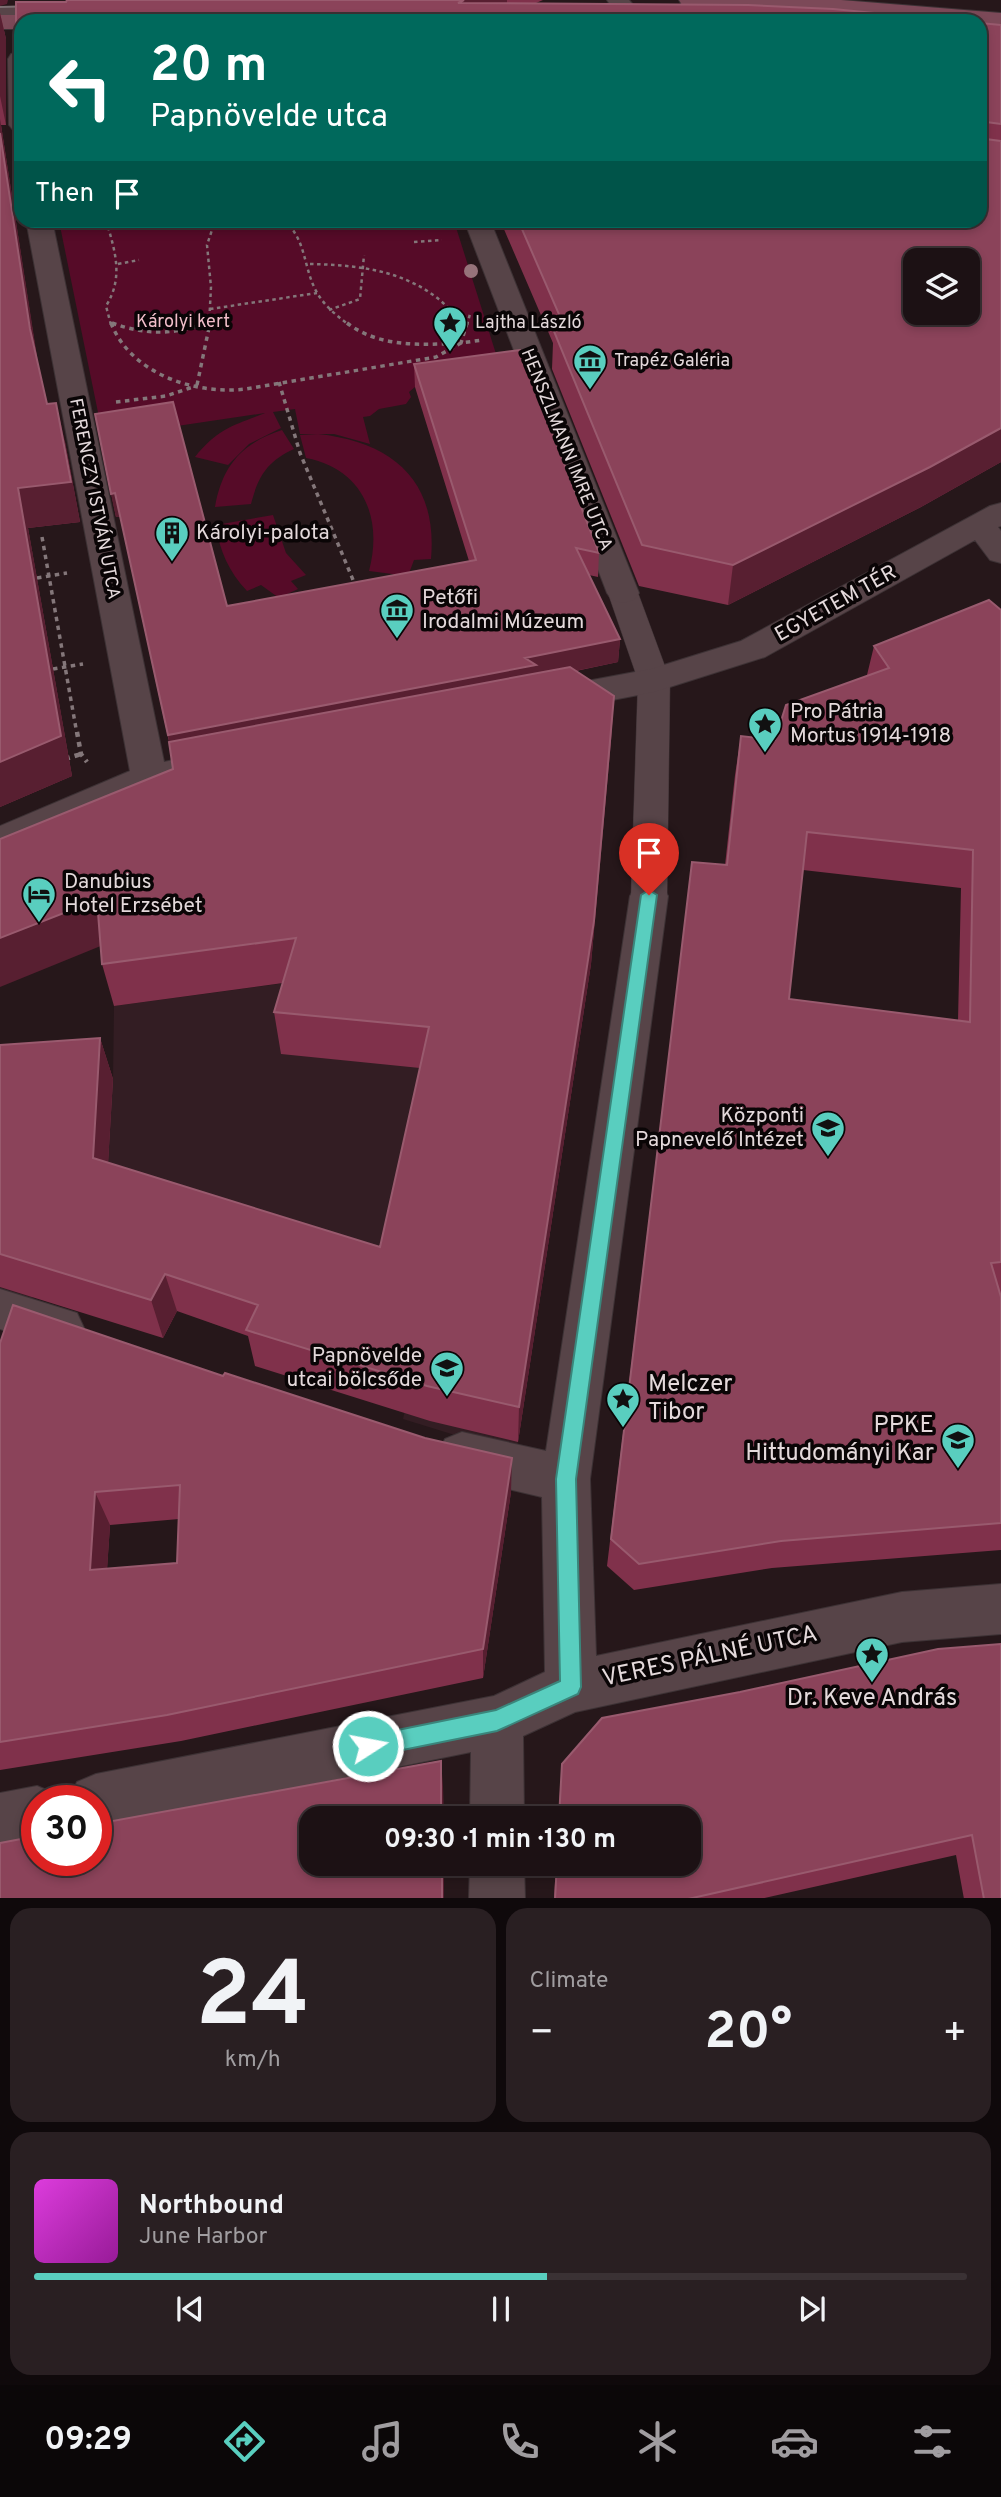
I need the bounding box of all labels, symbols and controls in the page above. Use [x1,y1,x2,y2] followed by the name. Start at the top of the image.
[150,37,267,99] text: 20 m
[35,42,126,133] icon: left
[150,98,388,138] text: Papnövelde utca
[108,175,146,213] icon: arrive
[35,178,94,211] text: Then
[903,248,980,325] map controls
[903,248,980,325] button: layers
[431,304,469,353] place icon: Lajtha László
[136,311,230,334] park label: Károlyi kert
[475,312,582,335] place label: Lajtha László
[571,342,609,391] museum icon: Trapéz Galéria
[515,346,617,554] street label: HENSZLMANN IMRE UTCA
[614,350,730,373] place label: Trapéz Galéria
[63,396,127,602] street label: FERENCZY ISTVÁN UTCA
[153,514,191,563] building icon: Károlyi-palota
[196,520,330,547] place label: Károlyi-palota
[770,558,902,649] street label: EGYETEM TÉR
[422,585,584,636] place label: Petőfi Irodalmi Múzeum
[378,591,416,640] museum icon: Petőfi Irodalmi Múzeum
[790,699,951,750] place label: Pro Pátria Mortus 1914-1918
[746,705,784,754] place icon: Pro Pátria Mortus 1914-1918
[619,823,679,895] pin
[630,834,668,872] icon: arrive
[64,869,203,920] place label: Danubius Hotel Erzsébet
[20,875,58,924] hotel icon: Danubius Hotel Erzsébet
[635,1103,804,1154] place label: Központi Papnevelő Intézet
[809,1109,847,1158] school or university icon: Központi Papnevelő Intézet
[286,1343,422,1394] place label: Papnövelde utcai bölcsőde
[428,1349,466,1398] school or university icon: Papnövelde utcai bölcsőde
[648,1370,733,1428] place label: Melczer Tibor
[604,1380,642,1429] place icon: Melczer Tibor
[745,1411,934,1469] place label: PPKE Hittudományi Kar
[939,1421,977,1470] school or university icon: PPKE Hittudományi Kar
[599,1618,820,1694] street label: VERES PÁLNÉ UTCA
[853,1635,891,1684] place icon: Dr. Keve András
[787,1684,957,1714] place label: Dr. Keve András
[331,1709,405,1783] position arrow
[21,1785,112,1876] speed limit sign: 30
[384,1824,616,1857] text: 09:30 · 1 min · 130 m
[196,1943,310,2058] text: 24
[530,1967,608,1996] text: Climate
[704,2001,792,2067] text: 20°
[530,2010,554,2059] text: −
[942,2010,967,2059] text: +
[225,2046,281,2075] text: km/h
[139,2190,284,2223] text: Northbound
[139,2223,267,2252] text: June Harbor
[171,2290,209,2328] icon: previous
[482,2290,520,2328] icon: pause
[793,2290,831,2328] icon: next
[220,2417,269,2466] icon: directions
[358,2417,407,2466] icon: music
[495,2417,544,2466] icon: phone
[633,2417,682,2466] icon: climate
[770,2417,819,2466] icon: car
[908,2417,957,2466] icon: filters
[44,2421,132,2461] text: 09:29

